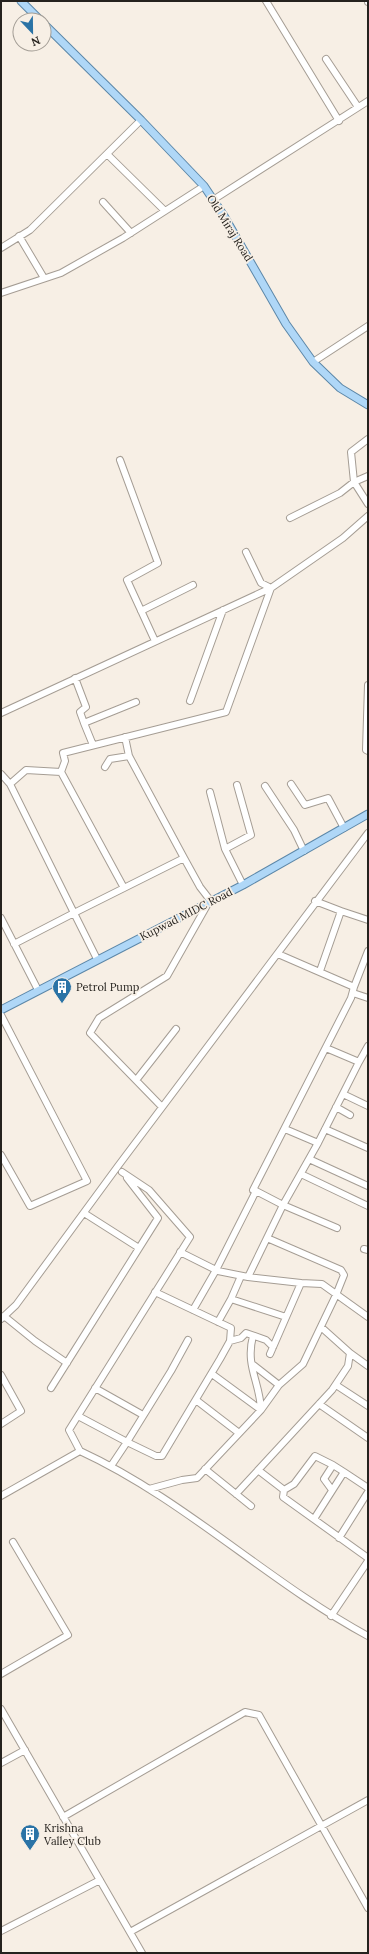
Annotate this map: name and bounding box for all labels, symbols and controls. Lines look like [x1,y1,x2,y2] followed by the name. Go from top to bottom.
[12,12,52,52] north arrow
[29,33,42,50] text: N
[204,192,256,264] street label: Old Miraj Road
[137,884,235,943] street label: Kupwad MIDC Road
[51,976,73,1004] building icon: Petrol Pump
[76,980,140,994] place label: Petrol Pump
[43,1821,101,1848] place label: Krishna Valley Club
[19,1823,41,1851] building icon: Krishna Valley Club

